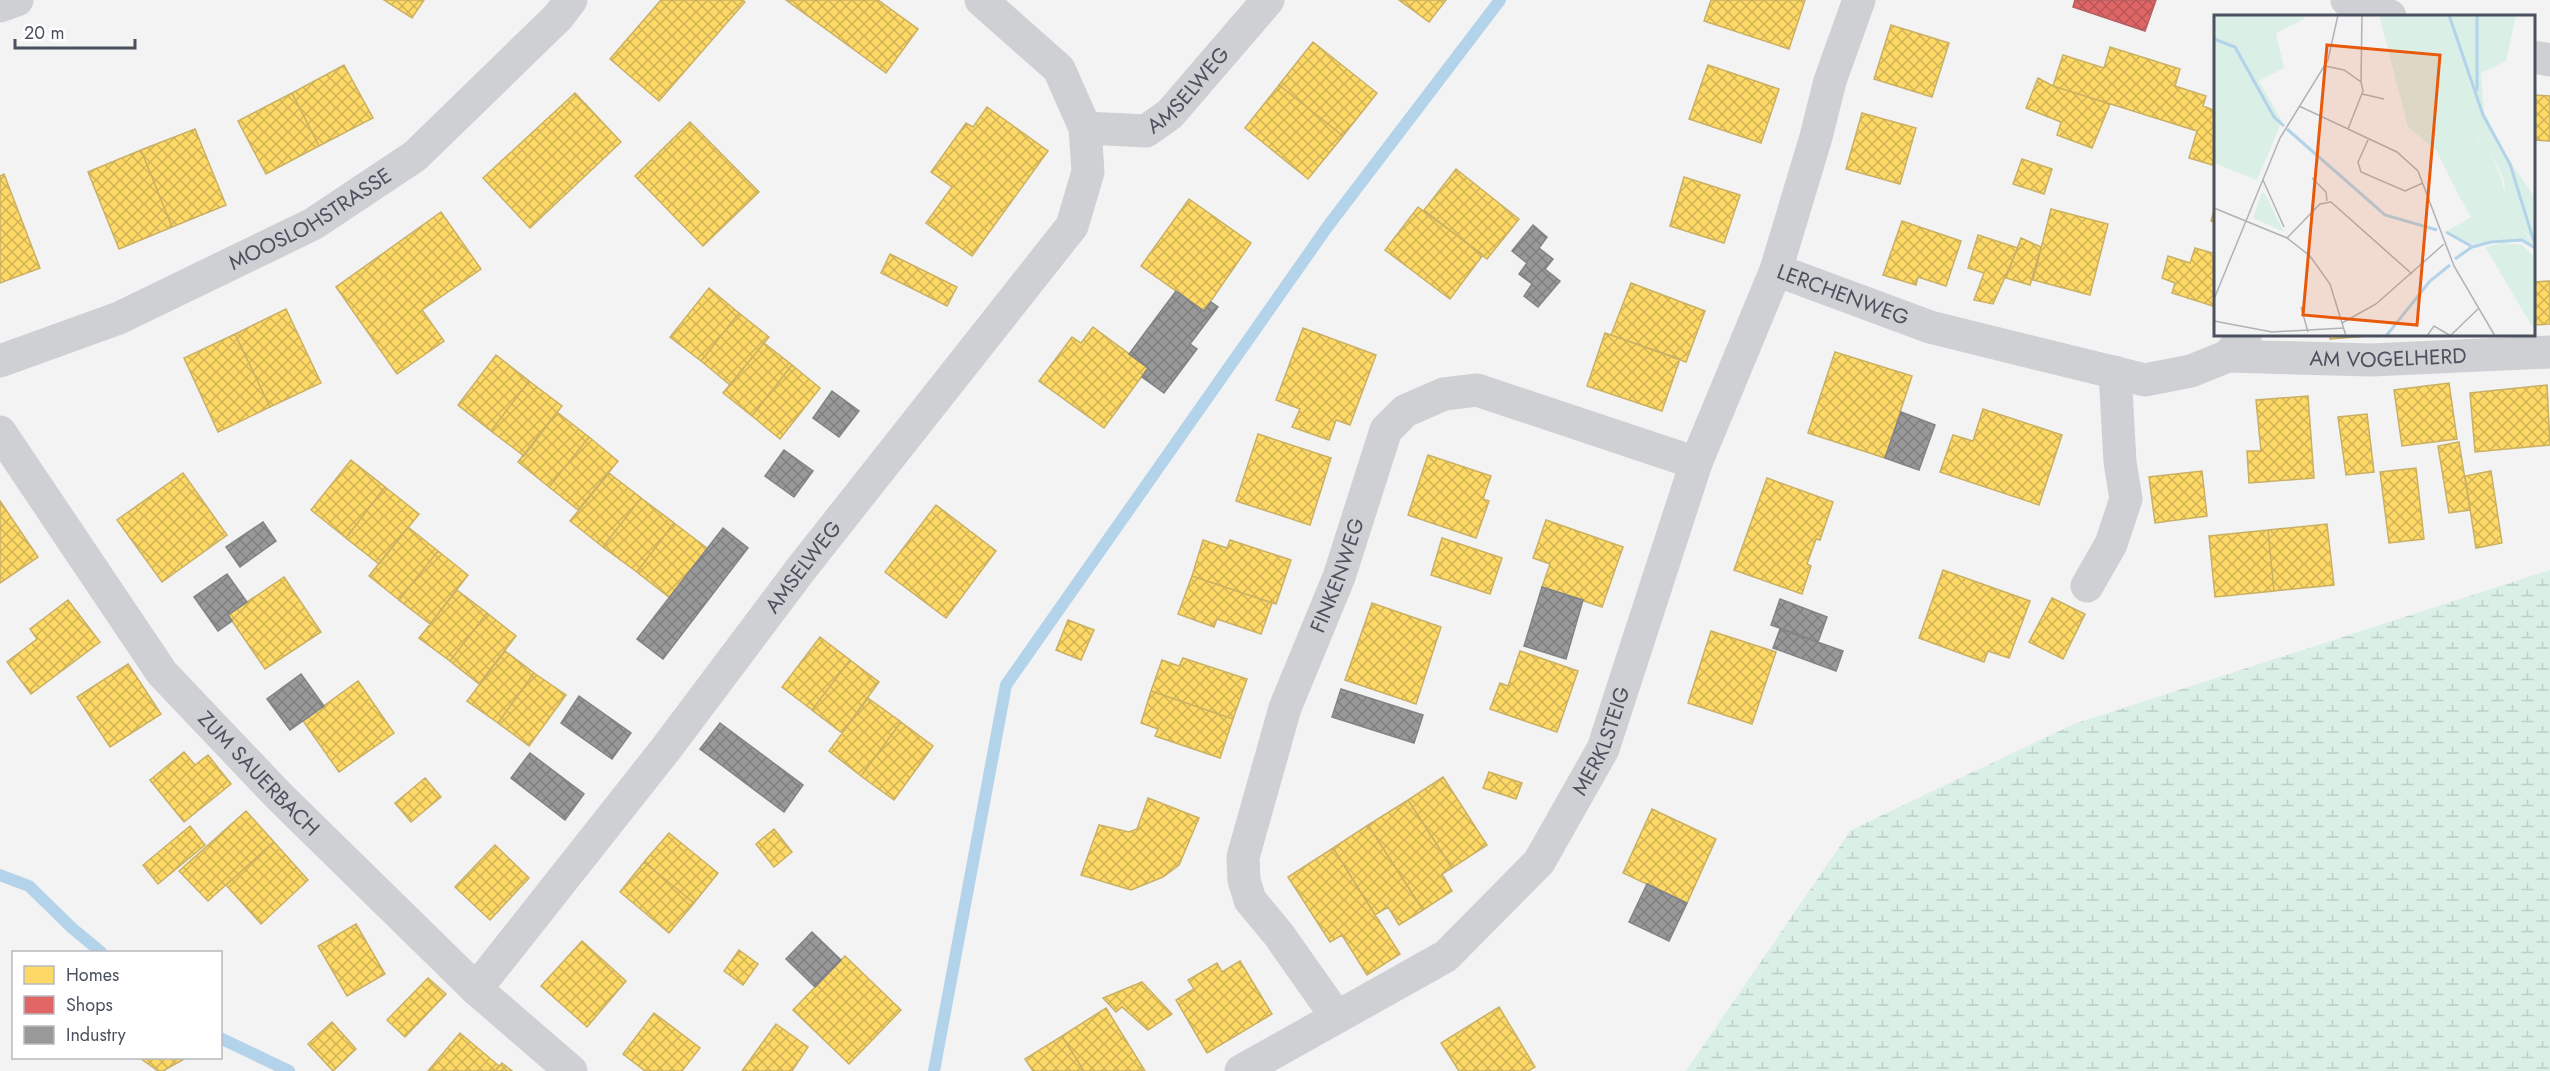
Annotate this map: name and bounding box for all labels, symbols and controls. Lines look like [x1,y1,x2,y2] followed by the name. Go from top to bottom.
[15,12,135,50] scale bar
[2214,15,2535,336] inset map
[24,20,64,46] text: 20 m
[1141,40,1236,141] street label: AMSELWEG
[224,161,398,278] street label: MOOSLOHSTRASSE
[1773,257,1913,333] street label: LERCHENWEG
[2309,341,2467,375] street label: AM VOGELHERD
[758,514,849,620] street label: AMSELWEG
[1303,514,1372,637] street label: FINKENWEG
[1565,683,1637,801] street label: MERKLSTEIG
[191,704,326,843] street label: ZUM SAUERBACH
[12,951,222,1059] legend
[66,962,119,988] text: Homes
[66,992,113,1018] text: Shops
[66,1022,126,1048] text: Industry

